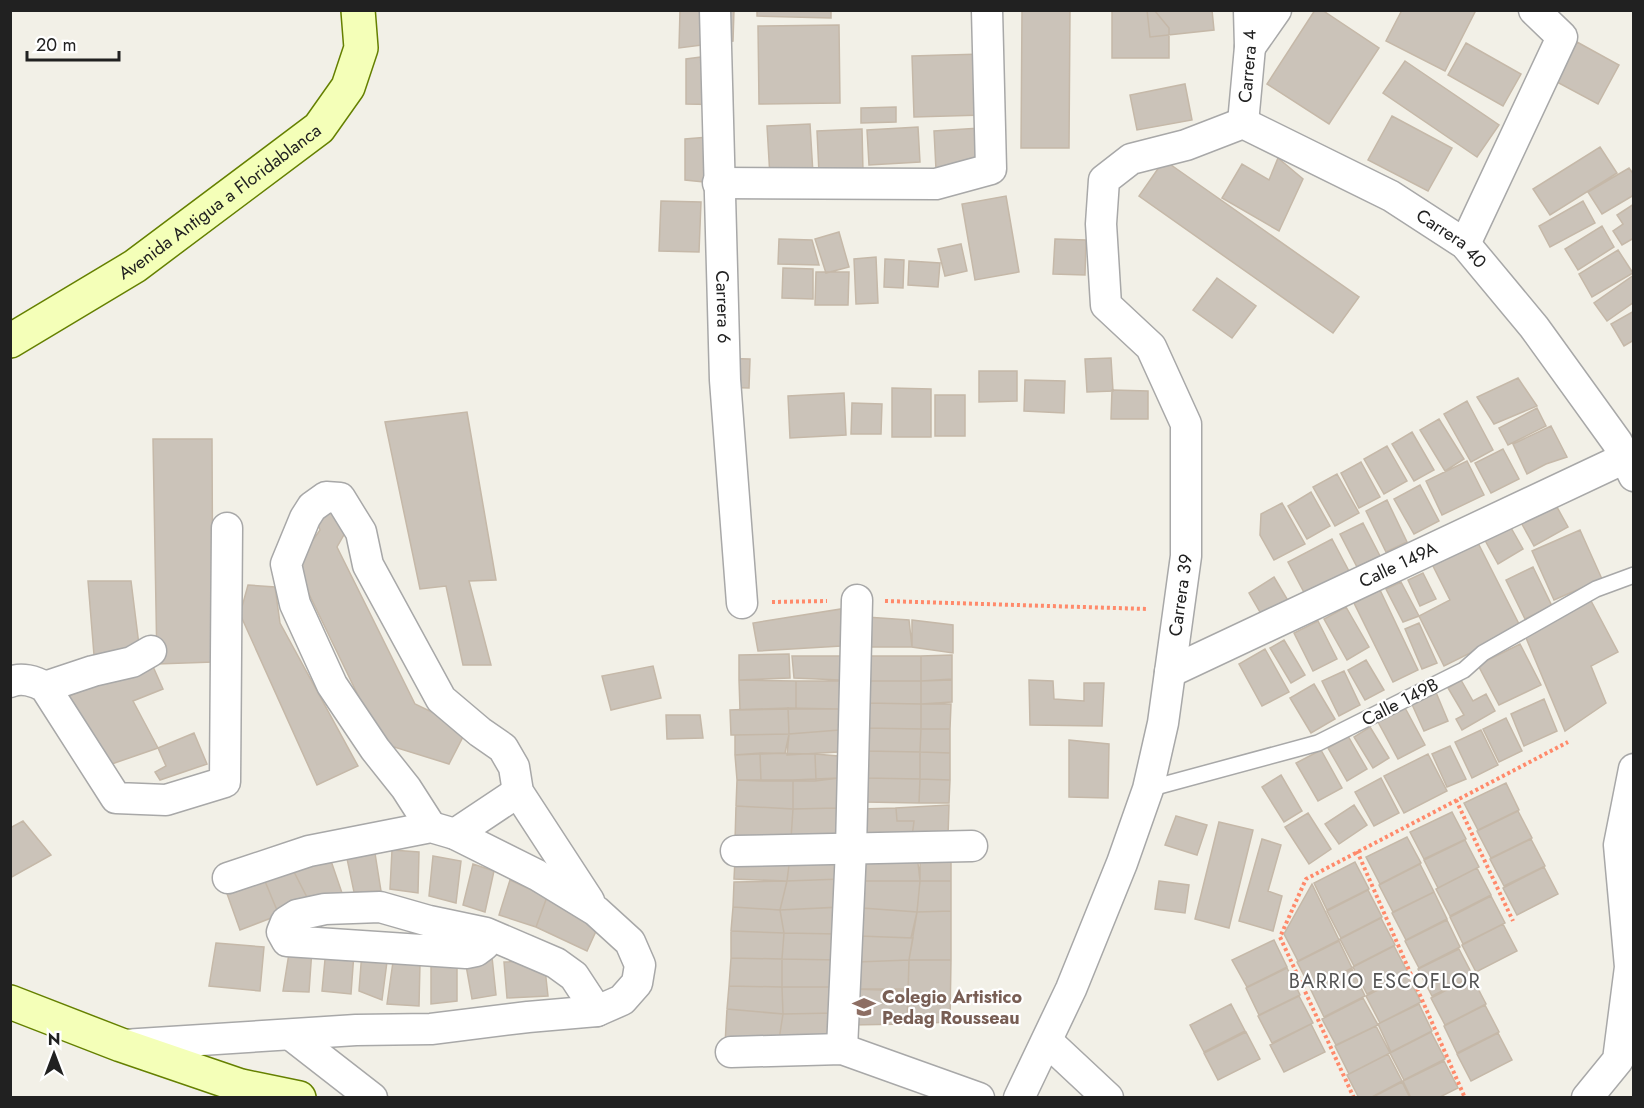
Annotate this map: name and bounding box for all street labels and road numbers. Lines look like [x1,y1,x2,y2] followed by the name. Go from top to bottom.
[1232,29,1263,104] street label: Carrera 4
[113,118,327,286] street label: Avenida Antigua a Floridablanca
[1411,203,1493,274] street label: Carrera 40
[709,270,737,344] street label: Carrera 6
[1355,535,1441,594] street label: Calle 149A
[1162,552,1199,638] street label: Carrera 39
[1357,672,1443,732] street label: Calle 149B

